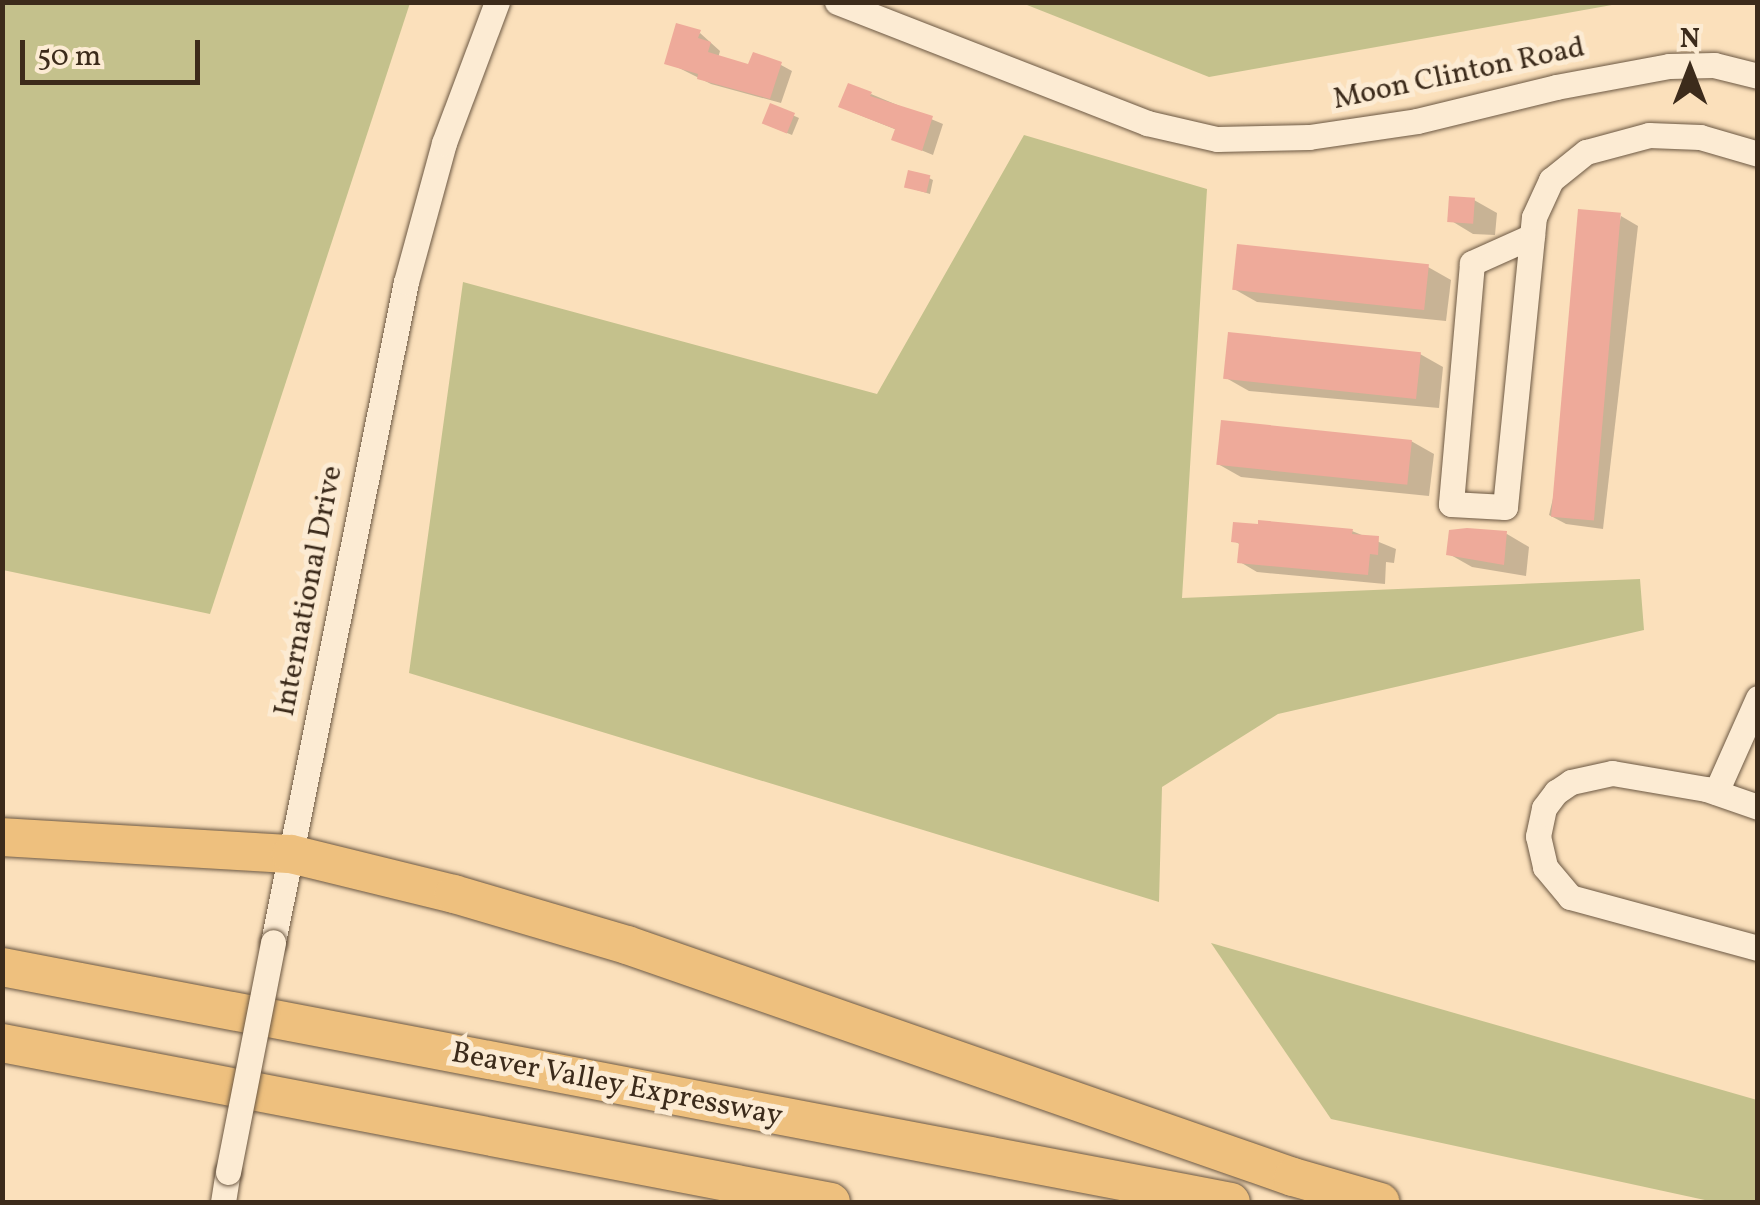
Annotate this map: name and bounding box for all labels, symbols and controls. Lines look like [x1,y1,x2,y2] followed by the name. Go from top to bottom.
[25,20,205,82] scale bar
[1640,20,1740,120] north arrow
[1680,20,1700,59] text: N
[1330,30,1588,118] street label: Moon Clinton Road
[37,36,101,78] text: 50 m
[267,463,351,719] street label: International Drive
[447,1035,787,1135] street label: Beaver Valley Expressway

